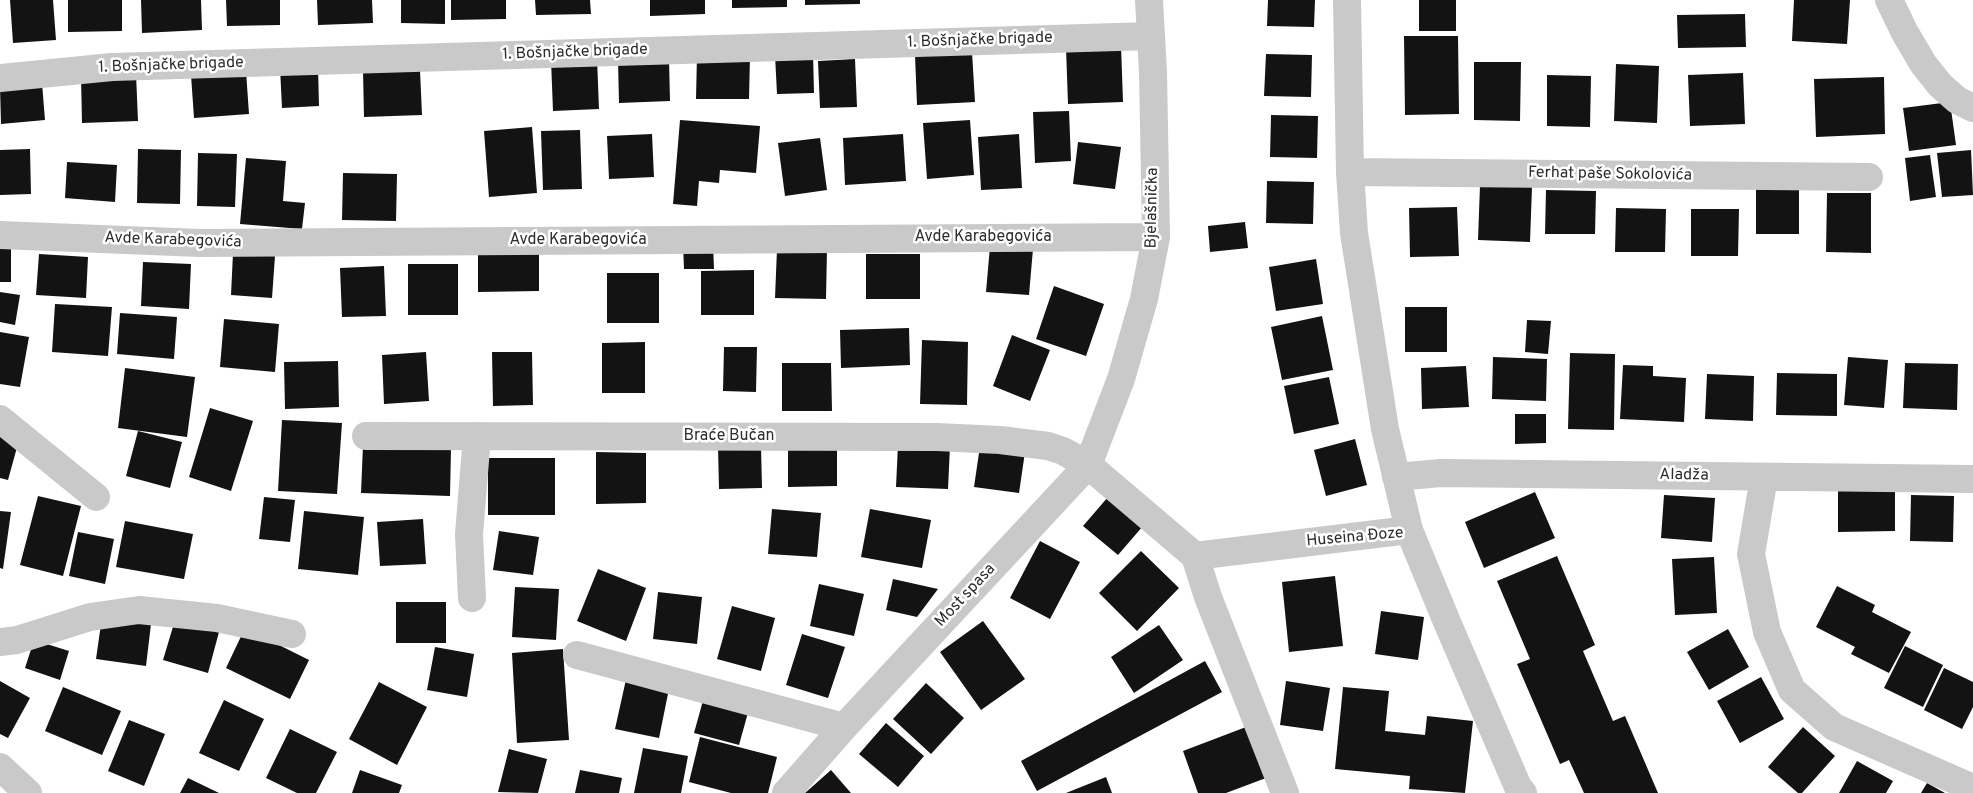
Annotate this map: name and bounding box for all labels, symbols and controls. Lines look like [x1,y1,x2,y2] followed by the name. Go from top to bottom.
[907,29,1053,53] street label: 1. Bošnjačke brigade
[502,41,648,65] street label: 1. Bošnjačke brigade
[98,54,244,78] street label: 1. Bošnjačke brigade
[1528,164,1692,186] street label: Ferhat paše Sokolovića
[1143,167,1163,249] street label: Bjelašnička
[914,228,1052,248] street label: Avde Karabegovića
[104,229,242,253] street label: Avde Karabegovića
[509,231,647,251] street label: Avde Karabegovića
[683,427,775,447] street label: Braće Bučan
[1659,466,1709,486] street label: Aladža
[1306,524,1404,552] street label: Huseina Đoze
[932,560,1000,632] street label: Most spasa

